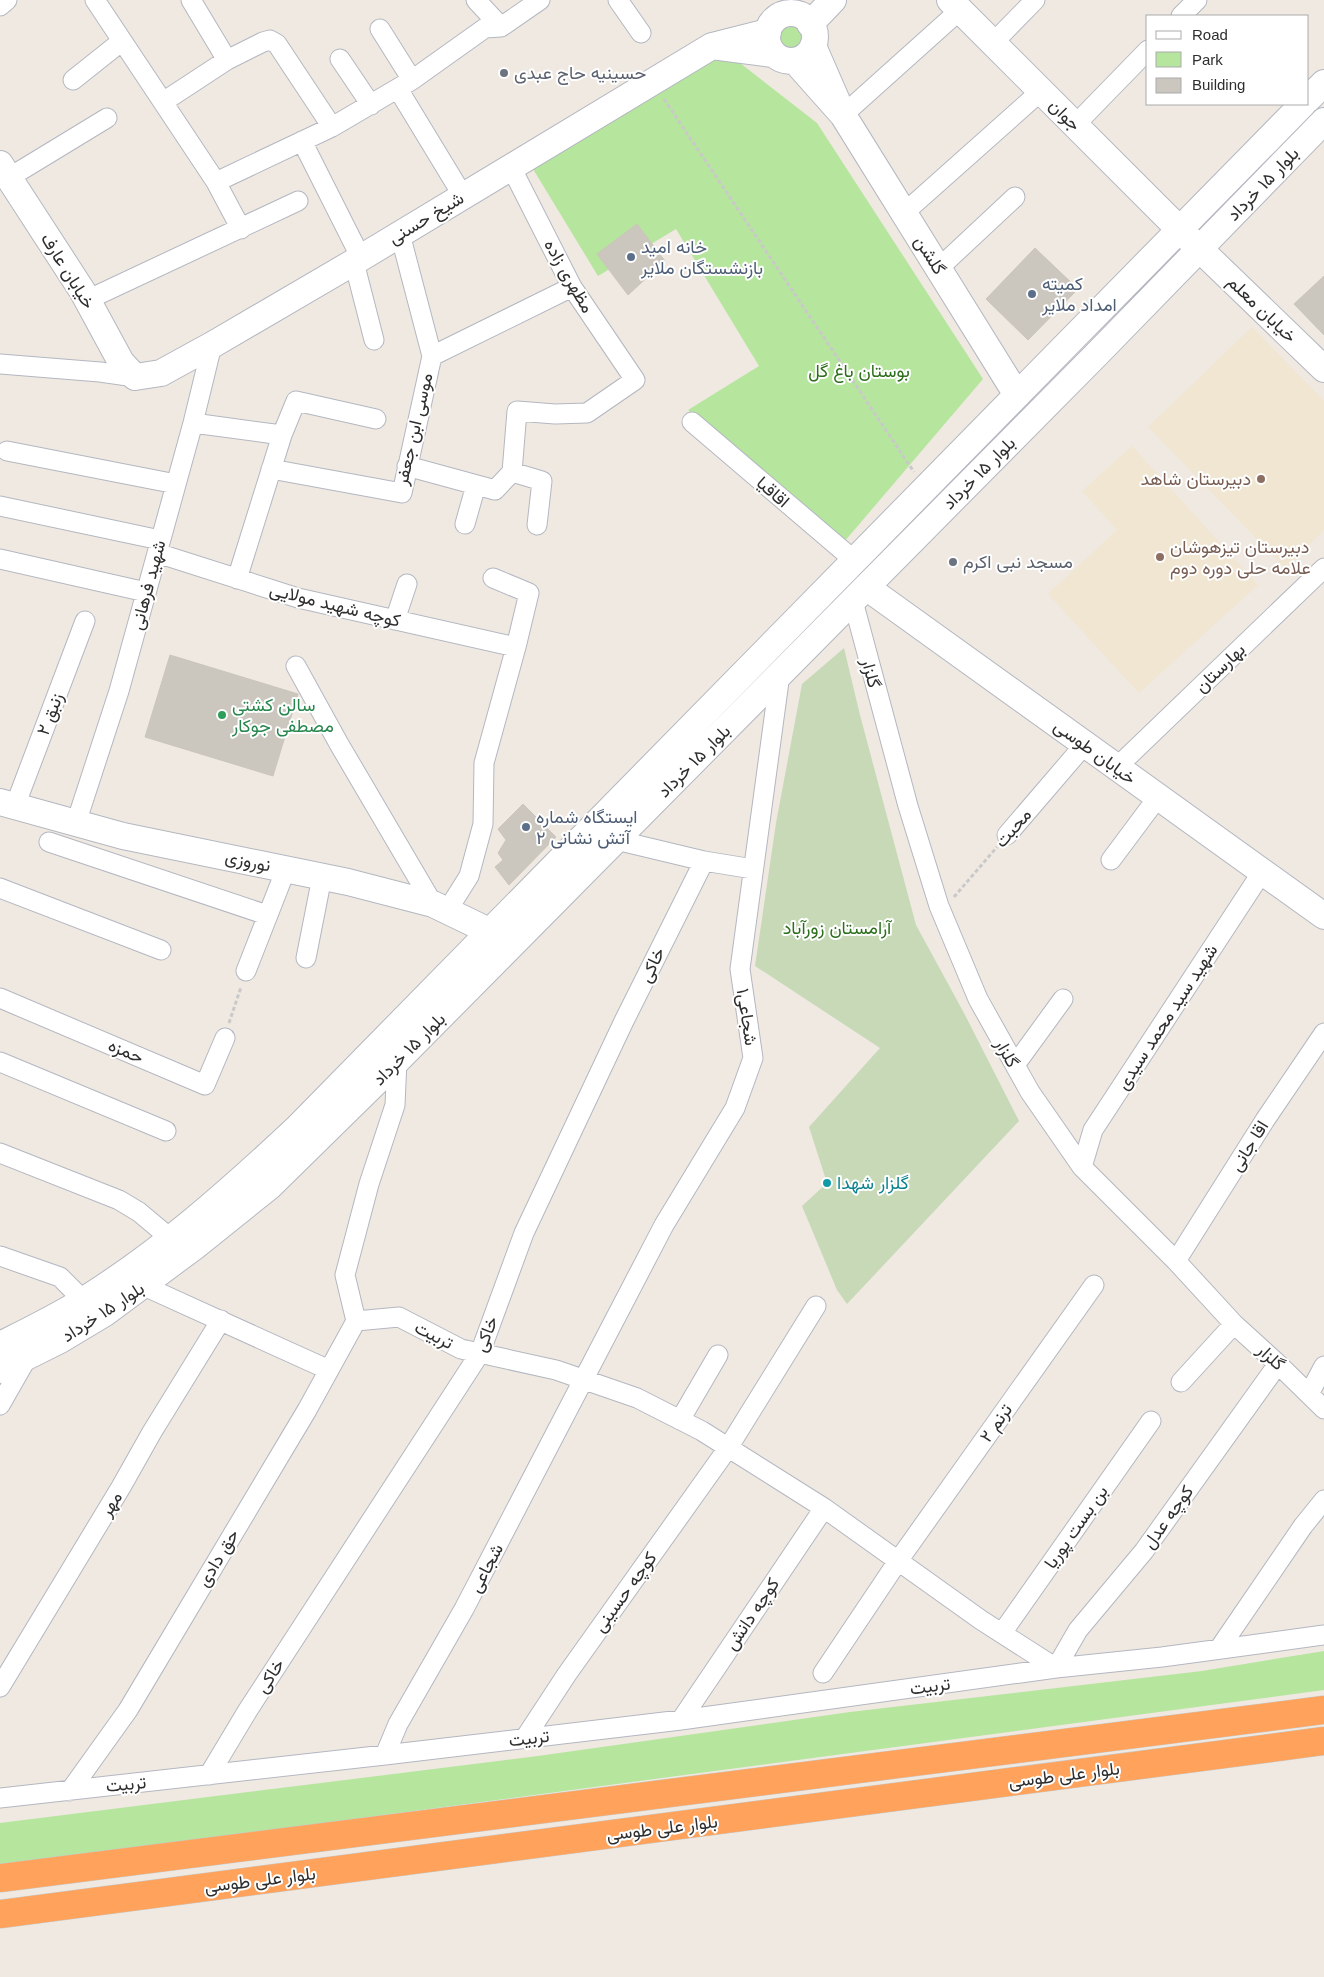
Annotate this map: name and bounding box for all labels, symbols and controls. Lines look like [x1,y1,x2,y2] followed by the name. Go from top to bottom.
[1146,15,1309,105] legend
[1192,26,1228,43] text: Road
[1192,51,1223,68] text: Park
[514,63,646,85] place label: حسینیه حاج عبدی
[498,67,510,79] marker: حسینیه حاج عبدی
[1192,76,1245,93] text: Building
[1044,95,1085,136] street label: جوان
[1223,143,1304,226] street label: بلوار ۱۵ خرداد
[385,188,468,250] street label: شیخ حسنی
[36,230,99,313] street label: خیابان عارف
[910,232,950,279] street label: گلشن
[539,236,598,317] street label: مظهری زاده
[640,237,763,279] place label: خانه امید بازنشستگان ملایر
[625,251,637,263] marker: خانه امید بازنشستگان ملایر
[1222,271,1300,348] street label: خیابان معلم
[1041,274,1117,316] place label: کمیته امداد ملایر
[1026,288,1038,300] marker: کمیته امداد ملایر
[808,361,910,383] park label: بوستان باغ گل
[391,371,438,488] street label: موسی ابن جعفر
[939,433,1020,514] street label: بلوار ۱۵ خرداد
[1140,469,1251,490] place label: دبیرستان شاهد
[753,472,793,512] street label: اقاقیا
[1255,473,1267,485] marker: دبیرستان شاهد
[1170,537,1311,580] place label: دبیرستان تیزهوشان علامه حلی دوره دوم
[126,538,171,632] street label: شهید فرهانی
[1154,551,1166,563] marker: دبیرستان تیزهوشان علامه حلی دوره دوم
[963,552,1073,574] place label: مسجد نبی اکرم
[947,556,959,568] marker: مسجد نبی اکرم
[267,579,403,633] street label: کوچه شهید مولایی
[1191,639,1250,697] street label: بهارستان
[856,655,885,690] street label: گلزار
[33,690,68,738] street label: زنبق ۲
[231,695,334,737] place label: سالن کشتی مصطفی جوکار
[216,709,228,721] marker: سالن کشتی مصطفی جوکار
[1050,716,1140,789] street label: خیابان طوسی
[654,721,735,802] street label: بلوار ۱۵ خرداد
[991,805,1035,851] street label: محبت
[536,807,638,849] place label: ایستگاه شماره ۲ آتش نشانی
[520,821,532,833] marker: ایستگاه شماره ۲ آتش نشانی
[223,846,273,877] street label: نوروزی
[783,918,893,939] park label: آرامستان زورآباد
[1113,941,1222,1094] street label: شهید سید محمد سیدی
[635,944,670,986] street label: خاکی
[732,987,761,1047] street label: شجاعی۱
[369,1009,450,1090] street label: بلوار ۱۵ خرداد
[990,1034,1023,1071] street label: گلزار
[105,1035,147,1068] street label: حمزه
[1226,1117,1273,1175] street label: اقا جانی
[837,1173,909,1194] place label: گلزار شهدا
[821,1177,833,1189] marker: گلزار شهدا
[58,1278,148,1347] street label: بلوار ۱۵ خرداد
[470,1313,503,1355] street label: خاکی
[411,1317,457,1354] street label: تربیت
[1252,1339,1289,1375] street label: گلزار
[976,1400,1018,1447] street label: ترنم ۲
[1040,1482,1114,1573] street label: بن بست پوریا
[1138,1482,1199,1554] street label: کوچه عدل
[95,1488,127,1521] street label: مهر
[193,1526,244,1591] street label: حق دادی
[465,1540,508,1596] street label: شجاعی
[589,1548,662,1637] street label: کوچه حسینی
[721,1574,785,1655] street label: کوچه دانش
[252,1655,289,1697] street label: خاکی
[909,1673,952,1700] street label: تربیت
[508,1726,550,1751] street label: تربیت
[1007,1758,1121,1793] street label: بلوار علی طوسی
[105,1772,147,1797] street label: تربیت
[605,1811,719,1846] street label: بلوار علی طوسی
[203,1863,317,1898] street label: بلوار علی طوسی

